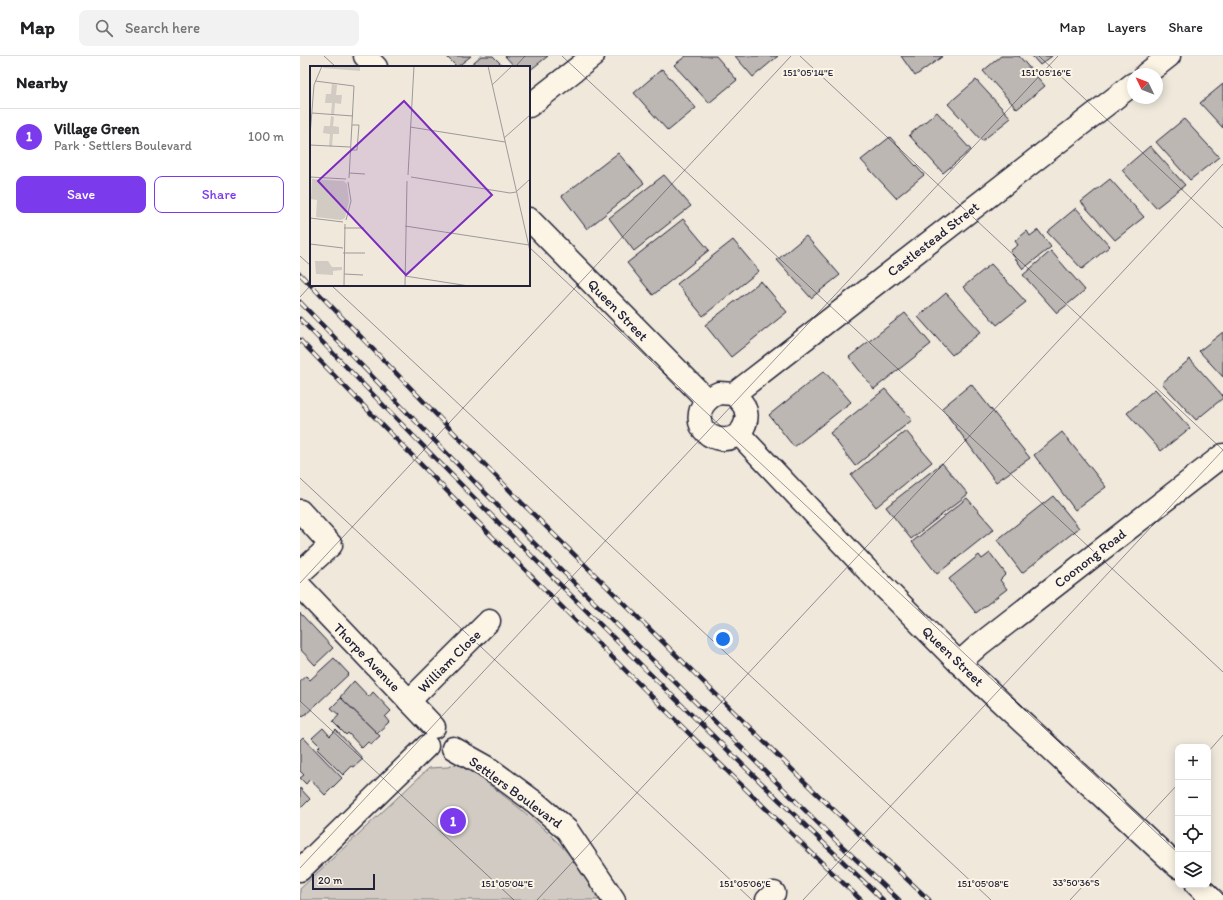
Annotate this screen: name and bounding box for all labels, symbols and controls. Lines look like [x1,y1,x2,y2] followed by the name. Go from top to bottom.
[79,10,359,46] search box
[20,16,55,39] text: Map
[93,17,115,39] icon: search
[125,19,200,37] text: Search here
[1060,19,1085,36] text: Map
[1107,19,1146,36] text: Layers
[1168,19,1203,36] text: Share
[310,66,530,286] inset map
[783,66,834,79] text: 151°05'14"E
[1021,66,1071,79] text: 151°05'16"E
[1127,68,1163,104] north arrow
[16,72,68,92] text: Nearby
[54,120,139,138] text: Village Green
[26,129,32,144] text: 1
[248,129,284,144] text: 100 m
[54,138,192,153] text: Park · Settlers Boulevard
[16,176,146,213] button: Save
[154,176,284,213] button: Share
[884,198,983,280] street label: Castlestead Street
[584,276,651,345] street label: Queen Street
[1051,525,1130,592] street label: Coonong Road
[330,619,404,695] street label: Thorpe Avenue
[918,623,987,690] street label: Queen Street
[414,626,485,696] street label: William Close
[713,629,733,649] your location
[1175,744,1211,888] map controls
[1175,744,1211,780] button: +
[466,753,566,832] street label: Settlers Boulevard
[1175,780,1211,816] button: −
[440,806,466,836] pin: 1
[1175,816,1211,852] button: locate
[1175,852,1211,888] button: layers
[312,872,375,891] scale bar
[318,874,342,887] text: 20 m
[1052,876,1100,889] text: 33°50'36"S
[481,877,534,890] text: 151°05'04"E
[719,877,771,890] text: 151°05'06"E
[957,877,1009,890] text: 151°05'08"E

